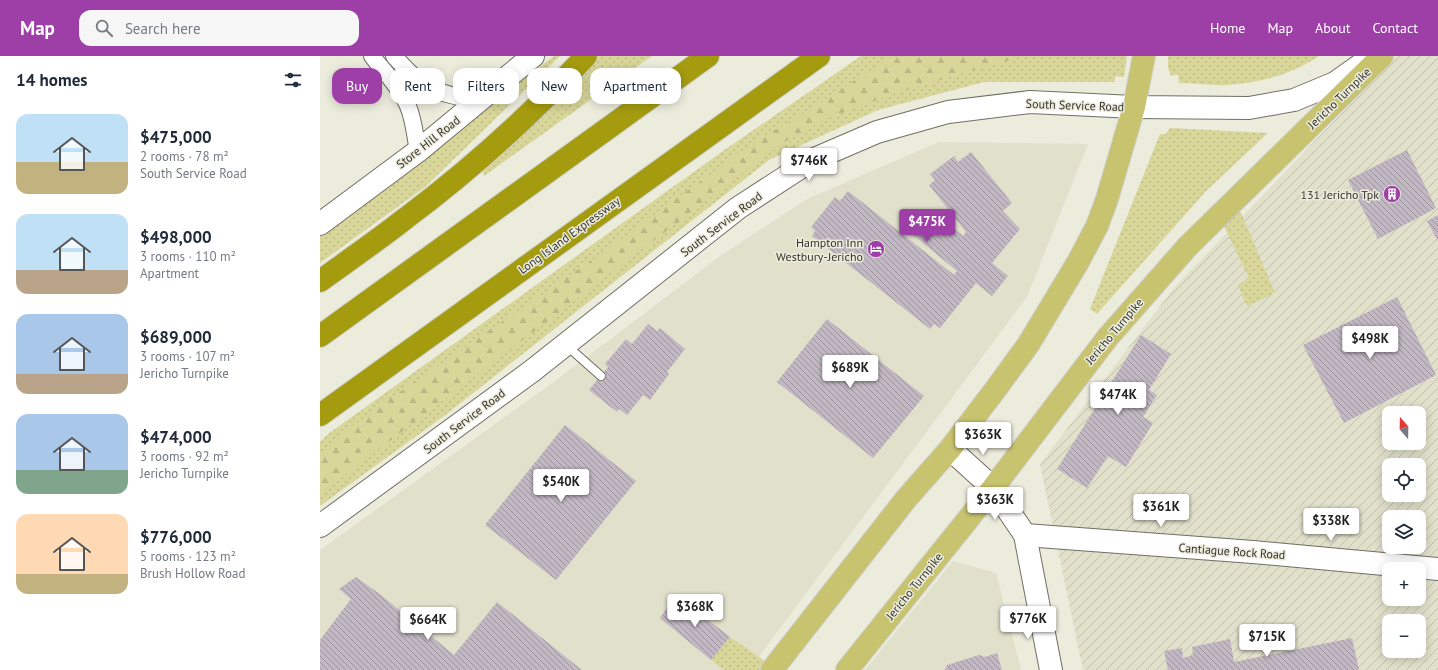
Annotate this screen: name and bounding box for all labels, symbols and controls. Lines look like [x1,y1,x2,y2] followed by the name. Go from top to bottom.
[79,10,359,46] search box
[20,16,55,40] text: Map
[93,17,115,39] icon: search
[125,19,201,38] text: Search here
[1210,19,1245,37] text: Home
[1267,19,1293,37] text: Map
[1315,19,1351,37] text: About
[1373,19,1418,37] text: Contact
[1304,64,1374,133] street label: Jericho Turnpike
[332,68,382,104] chip: Buy
[390,68,445,104] chip: Rent
[453,68,519,104] chip: Filters
[527,68,582,104] chip: New
[590,68,681,104] chip: Apartment
[16,69,87,91] text: 14 homes
[282,69,304,91] icon: filters
[1026,96,1124,114] street label: South Service Road
[393,112,463,172] street label: Store Hill Road
[140,126,212,148] text: $475,000
[48,130,96,178] icon: home
[140,148,229,165] text: 2 rooms · 78 m²
[781,148,837,182] pin: $746K
[790,152,828,169] text: $746K
[140,165,247,182] text: South Service Road
[1382,184,1402,204] building icon: 131 Jericho Tpk
[1300,187,1379,202] place label: 131 Jericho Tpk
[677,188,765,260] street label: South Service Road
[515,193,623,277] street label: Long Island Expressway
[899,209,955,243] pin: $475K
[908,213,946,230] text: $475K
[140,226,212,248] text: $498,000
[48,230,96,278] icon: home
[776,235,863,264] place label: Hampton Inn Westbury-Jericho
[866,239,886,259] hotel icon: Hampton Inn Westbury-Jericho
[140,248,236,265] text: 3 rooms · 110 m²
[140,265,199,282] text: Apartment
[1081,295,1146,368] street label: Jericho Turnpike
[140,326,212,348] text: $689,000
[1342,326,1398,360] pin: $498K
[48,330,96,378] icon: home
[1351,330,1389,347] text: $498K
[140,348,235,365] text: 3 rooms · 107 m²
[822,355,878,389] pin: $689K
[831,359,869,376] text: $689K
[140,365,229,382] text: Jericho Turnpike
[1090,382,1146,416] pin: $474K
[420,385,508,457] street label: South Service Road
[1099,386,1137,403] text: $474K
[1382,406,1426,450] north arrow
[1382,406,1426,658] map controls
[955,422,1011,456] pin: $363K
[140,426,212,448] text: $474,000
[964,426,1002,443] text: $363K
[48,430,96,478] icon: home
[140,448,229,465] text: 3 rooms · 92 m²
[1382,458,1426,502] button: locate
[140,465,229,482] text: Jericho Turnpike
[533,469,589,503] pin: $540K
[542,473,580,490] text: $540K
[967,487,1023,521] pin: $363K
[976,491,1014,508] text: $363K
[1133,494,1189,528] pin: $361K
[1142,498,1180,515] text: $361K
[1303,508,1359,542] pin: $338K
[1382,510,1426,554] button: layers
[1312,512,1350,529] text: $338K
[140,526,212,548] text: $776,000
[48,530,96,578] icon: home
[1178,540,1286,562] street label: Cantiague Rock Road
[140,548,236,565] text: 5 rooms · 123 m²
[882,549,946,623] street label: Jericho Turnpike
[1382,562,1426,606] button: +
[140,565,245,582] text: Brush Hollow Road
[667,594,723,628] pin: $368K
[676,598,714,615] text: $368K
[1000,606,1056,640] pin: $776K
[400,607,456,641] pin: $664K
[1009,610,1047,627] text: $776K
[409,611,447,628] text: $664K
[1382,614,1426,658] button: −
[1239,624,1295,658] pin: $715K
[1248,628,1286,645] text: $715K

